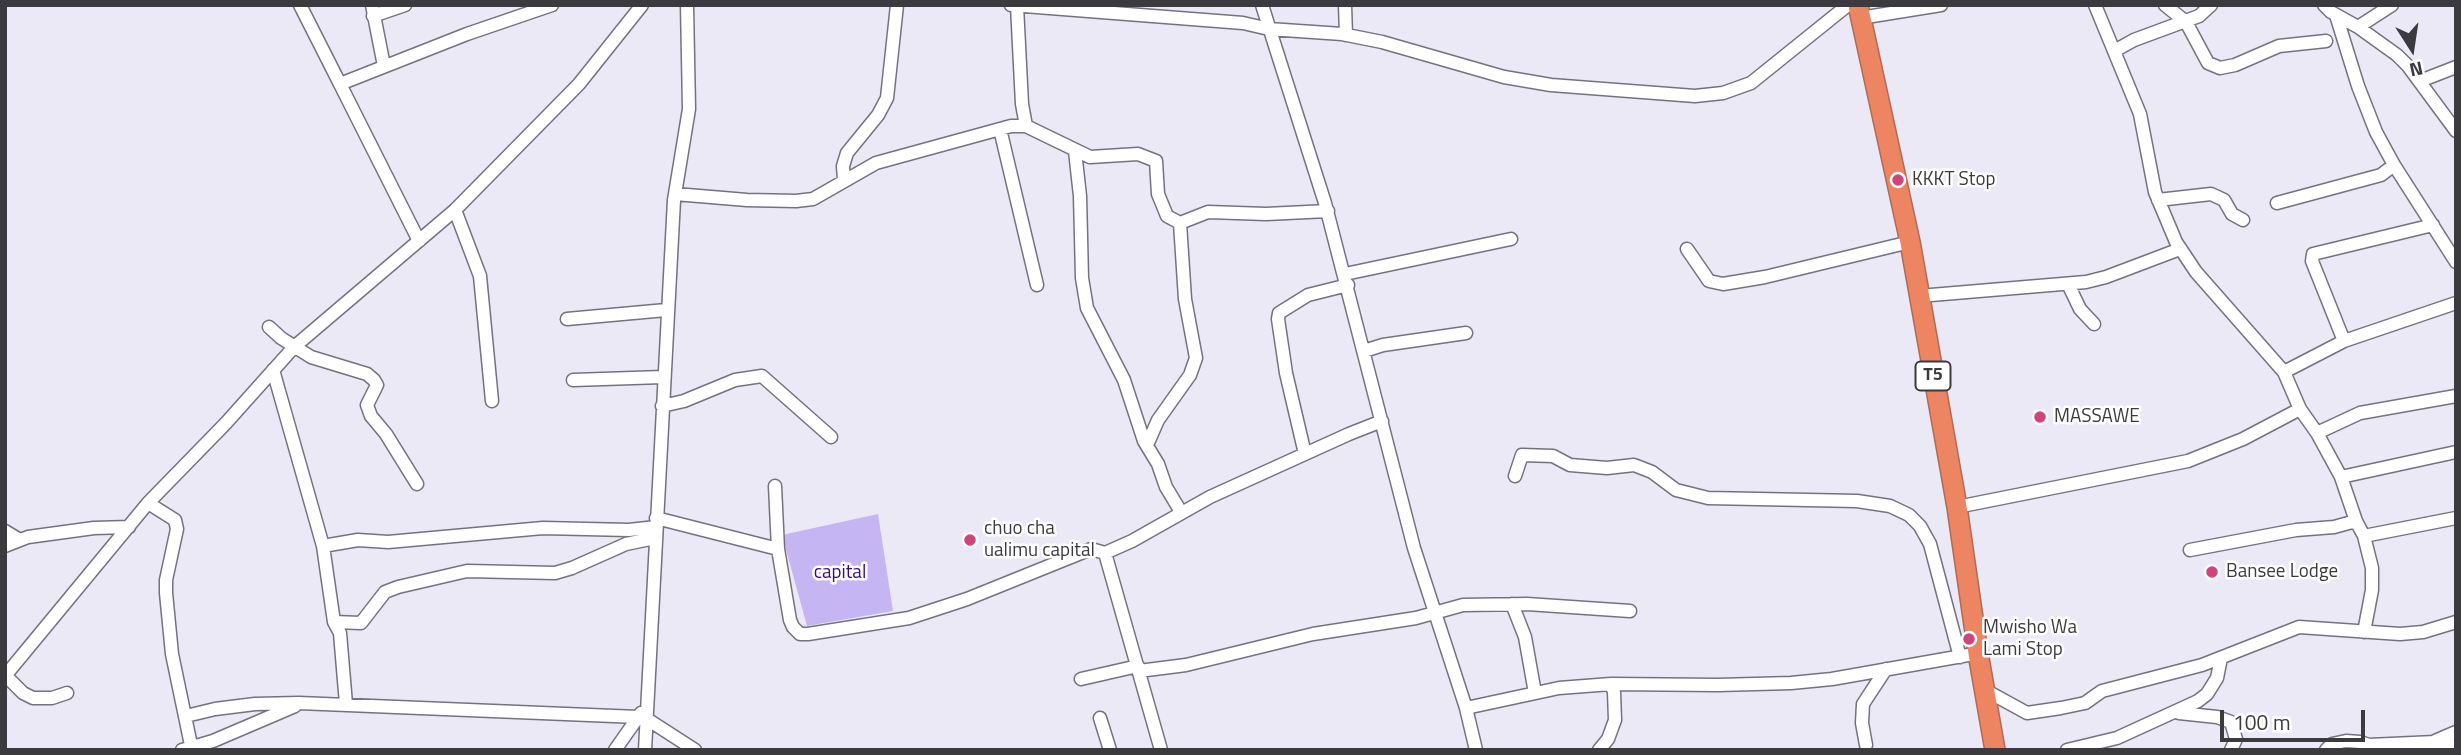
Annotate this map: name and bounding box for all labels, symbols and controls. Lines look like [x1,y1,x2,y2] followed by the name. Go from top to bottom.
[2377,14,2447,84] north arrow
[2407,54,2426,86] text: N
[1912,169,1995,191] place label: KKKT Stop
[1890,172,1906,188] marker: KKKT Stop
[1916,362,1951,390] road number: T5
[2054,406,2140,428] place label: MASSAWE
[2032,409,2048,425] marker: MASSAWE
[984,518,1095,562] place label: chuo cha ualimu capital
[962,532,978,548] marker: chuo cha ualimu capital
[2226,561,2338,583] place label: Bansee Lodge
[814,562,866,584] park label: capital
[2204,564,2220,580] marker: Bansee Lodge
[1983,617,2077,661] place label: Mwisho Wa Lami Stop
[1961,631,1977,647] marker: Mwisho Wa Lami Stop
[2223,696,2368,740] scale bar
[2233,706,2290,738] text: 100 m

